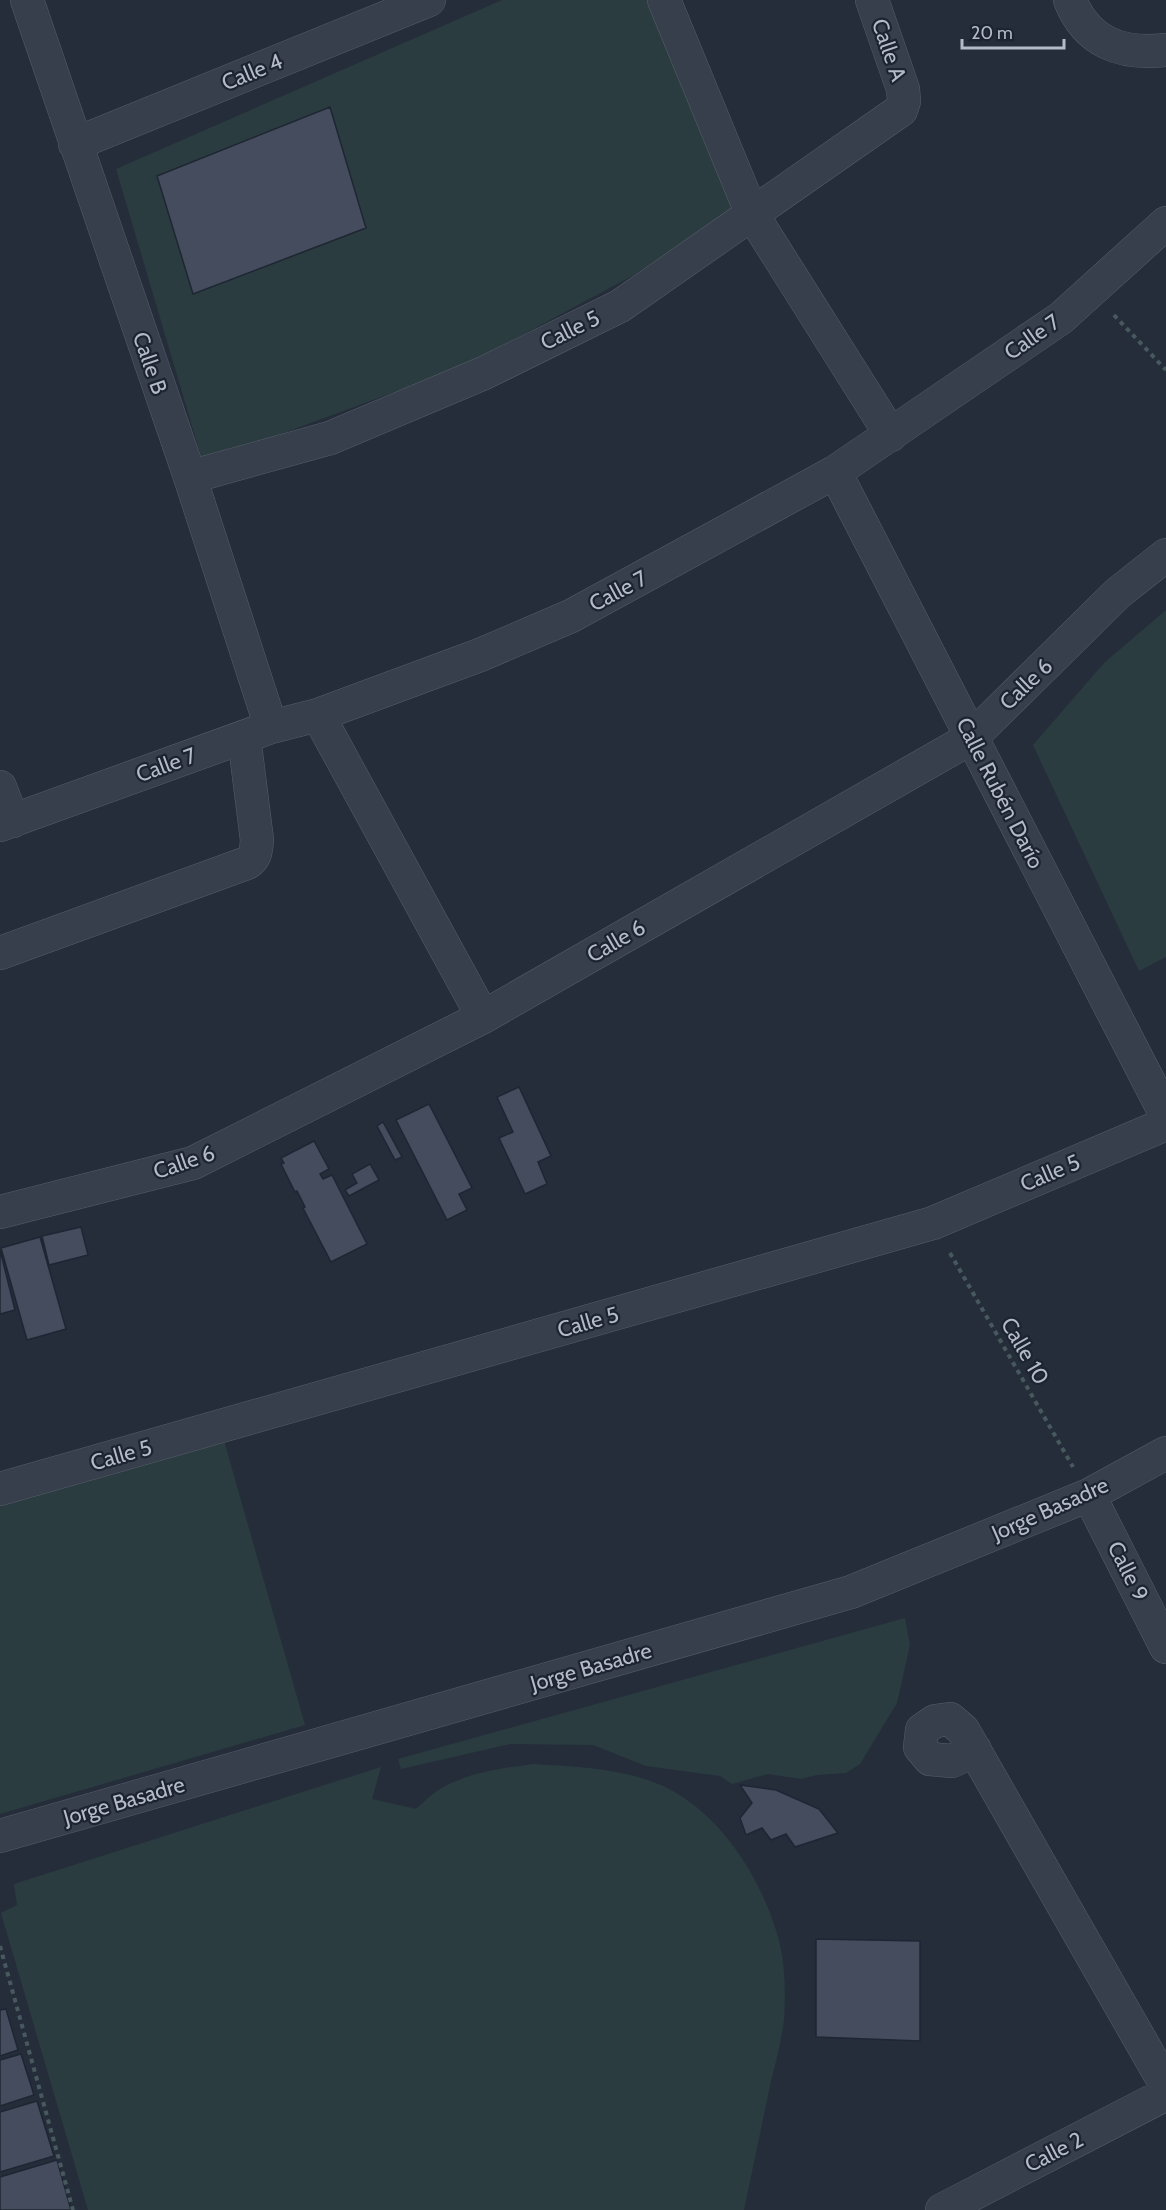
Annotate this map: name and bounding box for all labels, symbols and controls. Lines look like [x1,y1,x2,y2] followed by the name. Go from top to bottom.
[962,12,1064,50] scale bar
[866,15,912,85] street label: Calle A
[971,22,1013,44] text: 20 m
[218,48,287,96] street label: Calle 4
[536,304,604,356] street label: Calle 5
[999,308,1065,366] street label: Calle 7
[127,328,173,398] street label: Calle B
[584,565,652,617] street label: Calle 7
[994,652,1058,716] street label: Calle 6
[950,713,1050,873] street label: Calle Rubén Darío
[132,742,200,788] street label: Calle 7
[582,914,650,968] street label: Calle 6
[150,1139,218,1185] street label: Calle 6
[1016,1148,1084,1198] street label: Calle 5
[554,1300,622,1344] street label: Calle 5
[995,1313,1055,1389] street label: Calle 10
[87,1433,155,1477] street label: Calle 5
[987,1471,1113,1547] street label: Jorge Basadre
[1102,1537,1154,1605] street label: Calle 9
[526,1637,655,1697] street label: Jorge Basadre
[59,1771,188,1831] street label: Jorge Basadre
[1020,2126,1088,2178] street label: Calle 2

